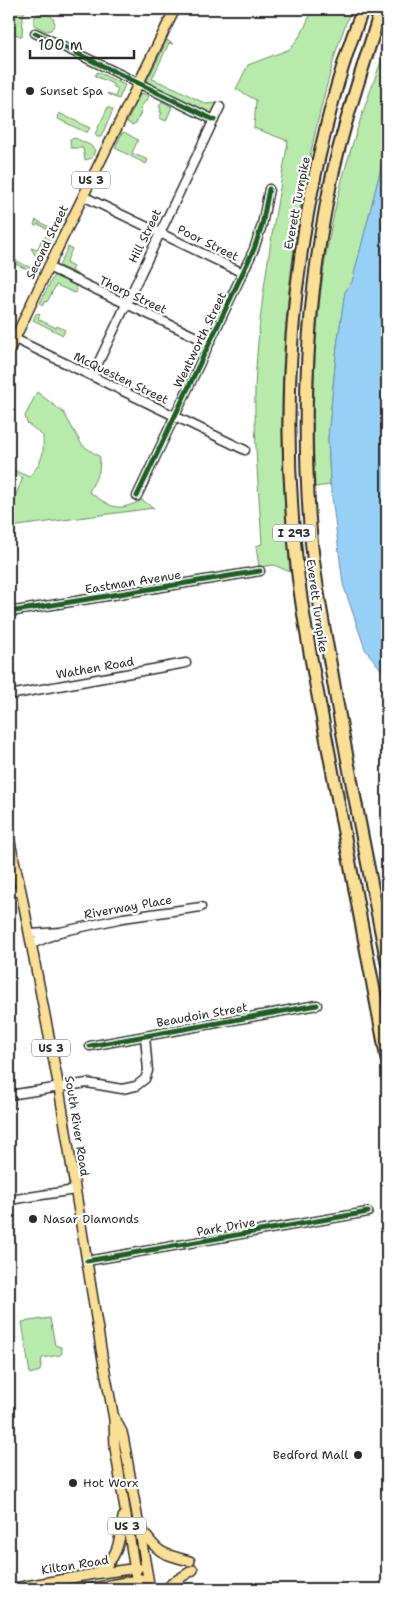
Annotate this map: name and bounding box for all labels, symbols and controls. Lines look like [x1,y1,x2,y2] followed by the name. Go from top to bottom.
[30,28,134,60] scale bar
[38,35,83,55] text: 100 m
[40,83,103,99] place label: Sunset Spa
[24,85,36,97] marker: Sunset Spa
[280,155,314,251] street label: Everett Turnpike
[72,172,110,188] road number: US 3
[22,202,72,282] street label: Second Street
[125,206,165,266] street label: Hill Street
[175,221,241,265] street label: Poor Street
[97,272,169,318] street label: Thorp Street
[170,289,230,391] street label: Wentworth Street
[71,348,171,408] street label: McQuesten Street
[273,524,315,542] road number: I 293
[303,558,332,654] street label: Everett Turnpike
[84,566,182,597] street label: Eastman Avenue
[55,653,136,683] street label: Wathen Road
[83,891,173,923] street label: Riverway Place
[155,999,249,1031] street label: Beaudoin Street
[32,1040,70,1056] road number: US 3
[61,1075,93,1178] street label: South River Road
[43,1211,139,1227] place label: Nasar Diamonds
[27,1213,39,1225] marker: Nasar Diamonds
[195,1214,257,1240] street label: Park Drive
[273,1447,348,1463] place label: Bedford Mall
[352,1449,364,1461] marker: Bedford Mall
[83,1475,138,1491] place label: Hot Worx
[67,1477,79,1489] marker: Hot Worx
[108,1518,146,1534] road number: US 3
[40,1552,110,1578] street label: Kilton Road

